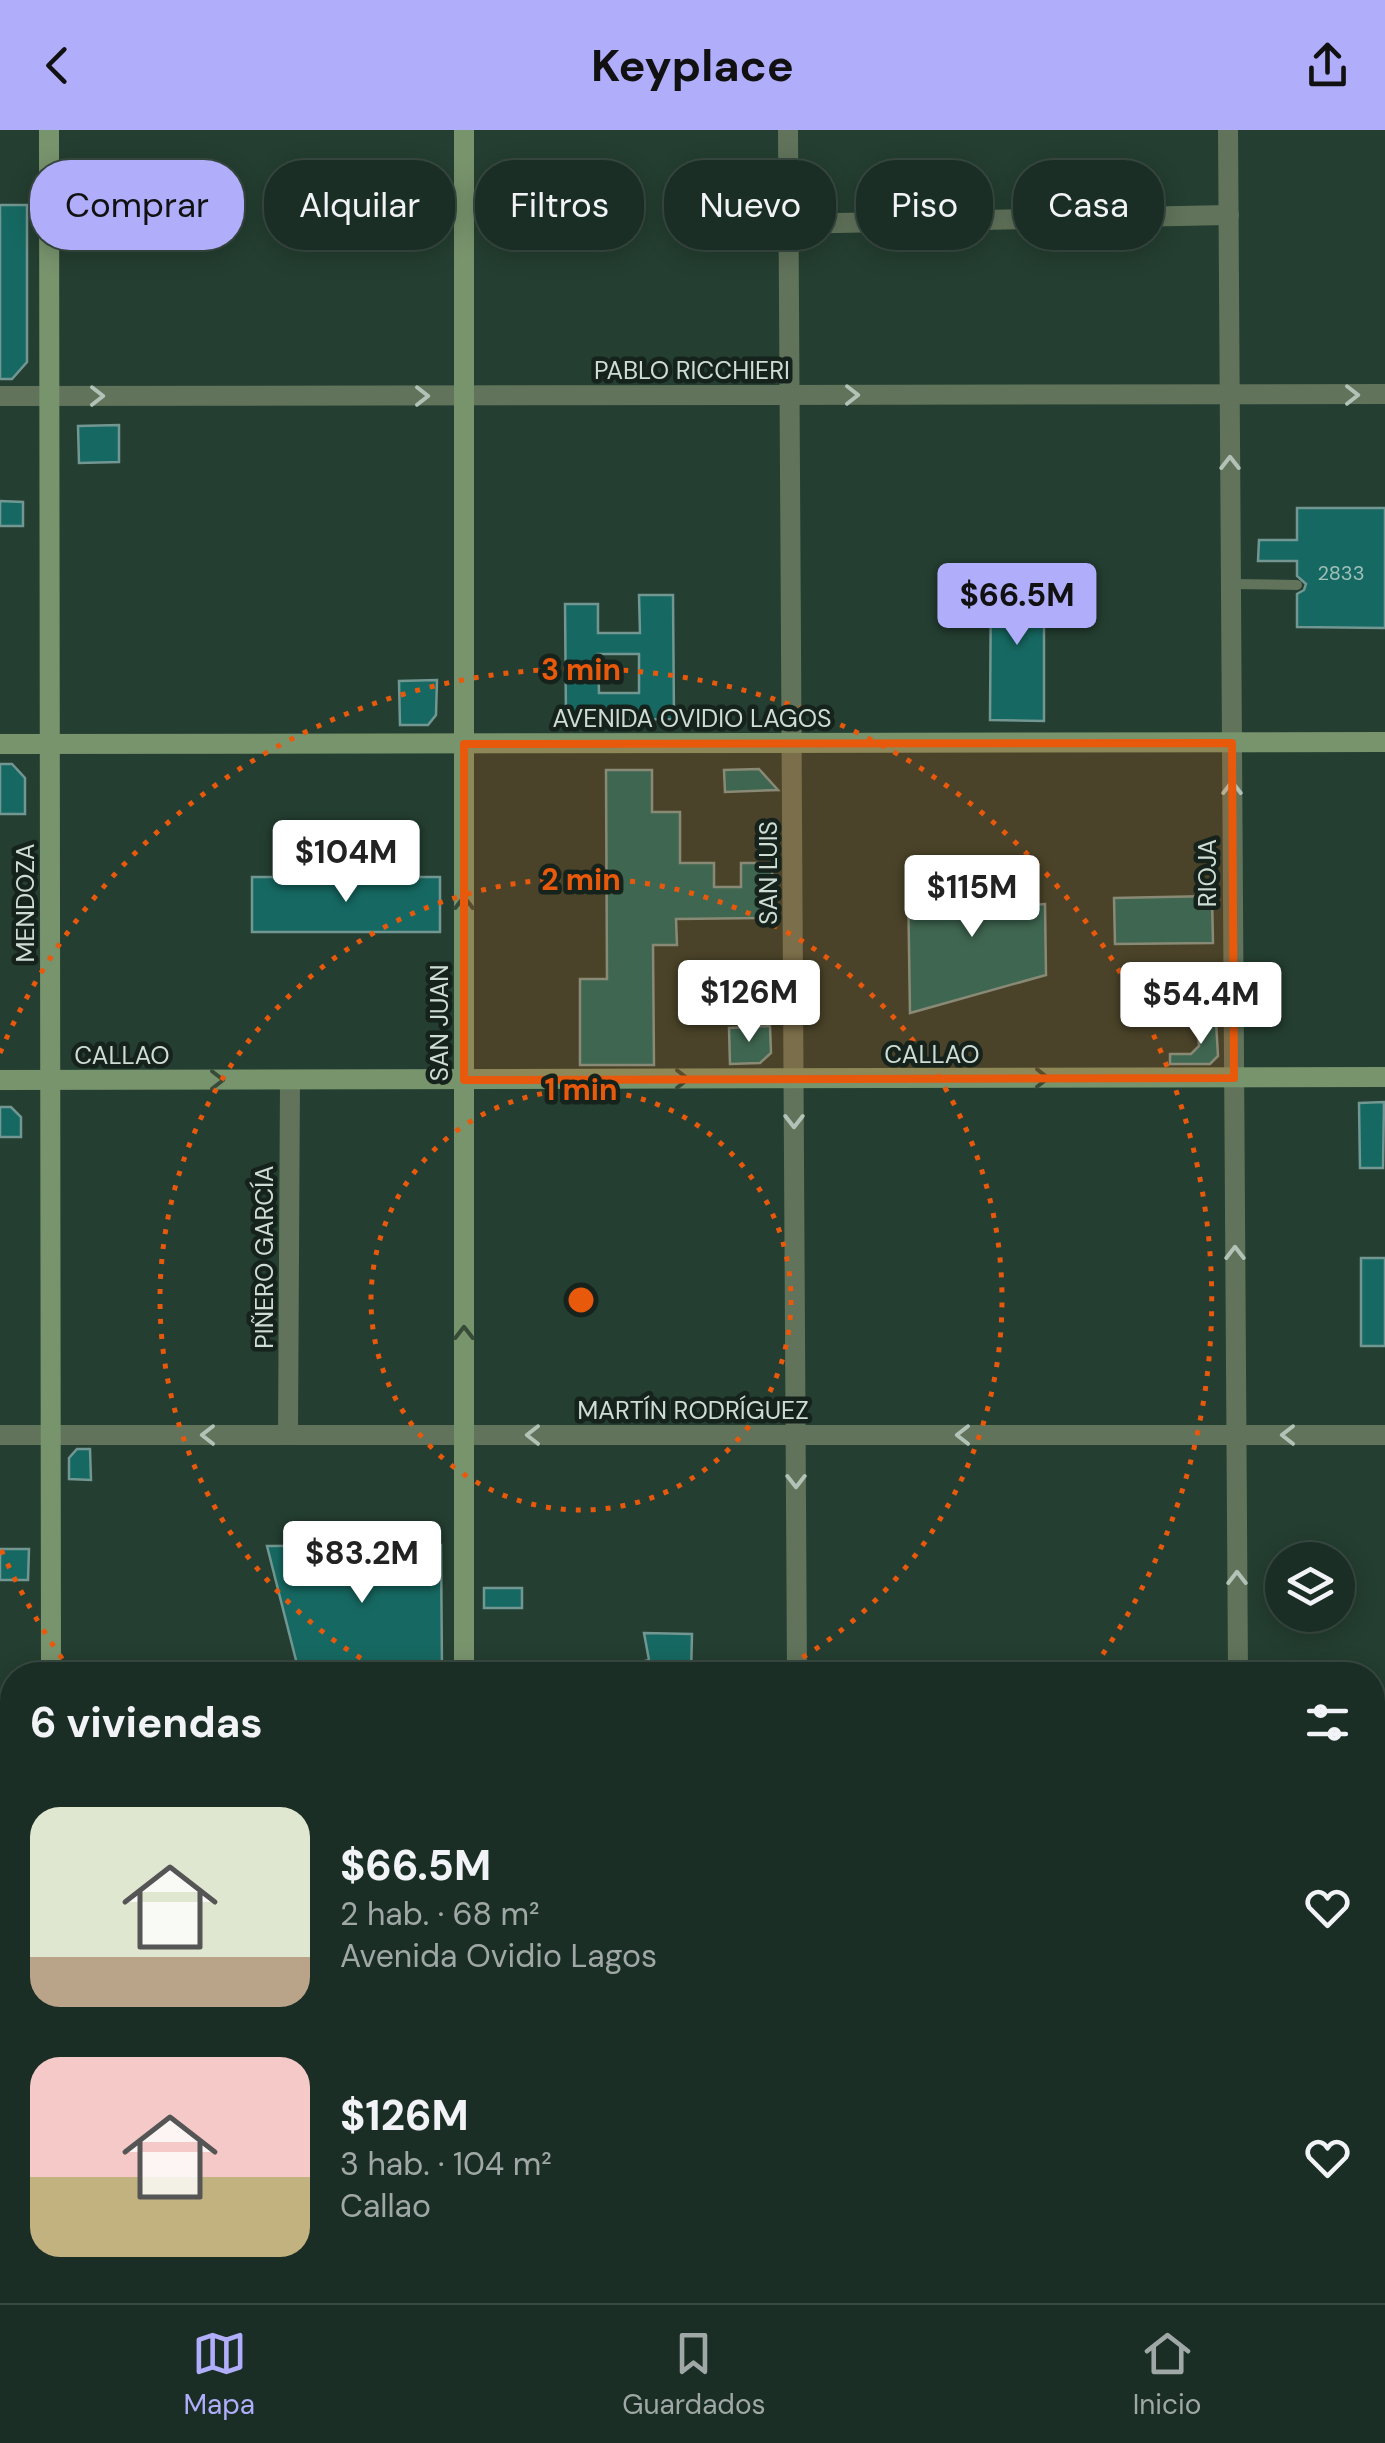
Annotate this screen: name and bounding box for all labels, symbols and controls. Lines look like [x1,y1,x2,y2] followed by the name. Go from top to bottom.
[591,36,794,95] text: Keyplace
[30,38,85,93] icon: back
[1300,38,1355,93] icon: share
[30,160,244,250] chip: Comprar
[264,160,455,250] chip: Alquilar
[475,160,644,250] chip: Filtros
[664,160,836,250] chip: Nuevo
[856,160,993,250] chip: Piso
[1013,160,1164,250] chip: Casa
[594,354,790,387] street label: PABLO RICCHIERI
[846,384,861,406] one-way arrow
[1345,384,1361,405] one-way arrow
[90,385,106,407] one-way arrow
[416,385,431,407] one-way arrow
[1219,454,1241,470] one-way arrow
[1318,560,1364,586] house number: 2833
[936,563,1098,648] pin: $66.5M
[959,574,1075,616] text: $66.5M
[541,650,621,689] text: 3 min
[552,702,832,735] street label: AVENIDA OVIDIO LAGOS
[1221,779,1243,794] one-way arrow
[276,820,416,905] pin: $104M
[752,821,785,925] street label: SAN LUIS
[295,831,397,873] text: $104M
[1191,839,1224,907] street label: RIOJA
[9,843,42,963] street label: MENDOZA
[902,855,1042,940] pin: $115M
[541,860,621,899] text: 2 min
[927,866,1017,908] text: $115M
[453,894,475,910] one-way arrow
[679,960,819,1045] pin: $126M
[1120,962,1282,1047] pin: $54.4M
[423,964,456,1082] street label: SAN JUAN
[700,971,798,1013] text: $126M
[1142,973,1260,1015] text: $54.4M
[884,1038,980,1071] street label: CALLAO
[74,1039,170,1072] street label: CALLAO
[1036,1067,1051,1089] one-way arrow
[676,1068,691,1090] one-way arrow
[210,1069,226,1091] one-way arrow
[545,1070,617,1109] text: 1 min
[783,1114,805,1129] one-way arrow
[248,1165,281,1349] street label: PIÑERO GARCÍA
[1224,1244,1246,1260] one-way arrow
[563,1282,599,1318] centre of rings
[453,1324,475,1340] one-way arrow
[577,1394,809,1427] street label: MARTÍN RODRÍGUEZ
[199,1424,214,1446] one-way arrow
[524,1424,540,1446] one-way arrow
[954,1424,970,1446] one-way arrow
[1279,1424,1294,1446] one-way arrow
[785,1474,807,1489] one-way arrow
[281,1521,443,1606] pin: $83.2M
[305,1532,419,1574] text: $83.2M
[1265,1542,1355,1632] map controls
[1265,1542,1355,1632] button: layers
[1226,1569,1248,1584] one-way arrow
[30,1695,263,1750] text: 6 viviendas
[1300,1695,1355,1750] icon: filters
[340,1838,491,1893] text: $66.5M
[110,1847,230,1967] icon: home
[1300,1880,1355,1935] icon: heart
[340,1893,540,1935] text: 2 hab. · 68 m²
[340,1935,657,1977] text: Avenida Ovidio Lagos
[340,2088,469,2143] text: $126M
[110,2097,230,2217] icon: home
[1300,2130,1355,2185] icon: heart
[340,2143,552,2185] text: 3 hab. · 104 m²
[340,2185,431,2227] text: Callao
[184,2326,255,2423] tab: Mapa
[622,2326,766,2423] tab: Guardados
[1133,2326,1201,2423] tab: Inicio

